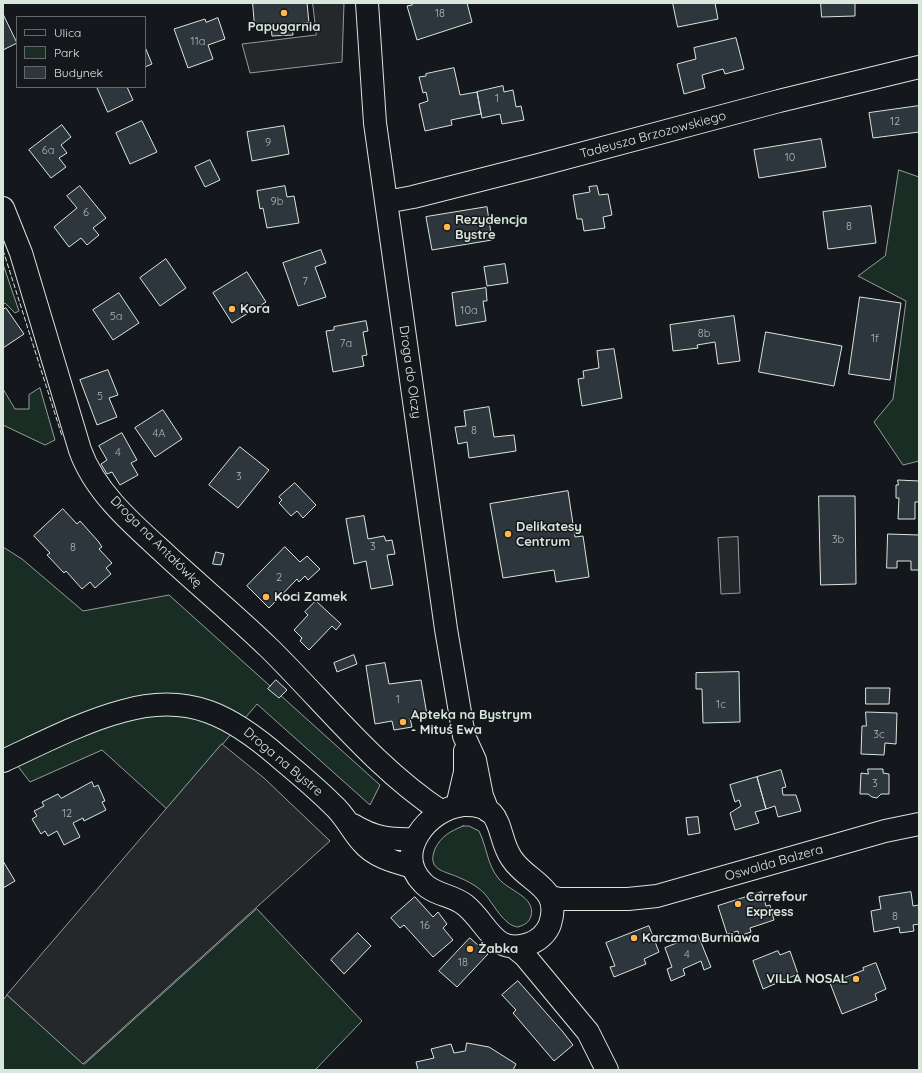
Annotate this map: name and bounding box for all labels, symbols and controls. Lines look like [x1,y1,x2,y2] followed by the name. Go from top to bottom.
[435,7,445,21] house number: 18
[279,8,289,18] marker: Papugarnia
[16,16,146,88] legend
[248,19,320,35] place label: Papugarnia
[54,25,81,40] text: Ulica
[191,35,205,49] house number: 11a
[54,45,79,60] text: Park
[54,65,103,80] text: Budynek
[495,92,499,106] house number: 1
[578,108,728,162] street label: Tadeusza Brzozowskiego
[890,115,900,129] house number: 12
[265,136,271,150] house number: 9
[42,144,54,158] house number: 6a
[785,151,795,165] house number: 10
[271,195,283,209] house number: 9b
[83,206,89,220] house number: 6
[455,212,527,243] place label: Rezydencja Bystre
[846,220,852,234] house number: 8
[442,222,452,232] marker: Rezydencja Bystre
[302,275,308,289] house number: 7
[240,301,270,317] place label: Kora
[227,304,237,314] marker: Kora
[460,304,478,318] house number: 10a
[110,310,122,324] house number: 5a
[396,324,424,420] street label: Droga do Olczy
[698,327,710,341] house number: 8b
[871,332,879,346] house number: 1f
[340,337,352,351] house number: 7a
[97,390,103,404] house number: 5
[471,424,477,438] house number: 8
[153,427,165,441] house number: 4A
[115,446,121,460] house number: 4
[236,470,242,484] house number: 3
[107,493,205,591] street label: Droga na Antałówkę
[516,519,582,550] place label: Delikatesy Centrum
[503,529,513,539] marker: Delikatesy Centrum
[832,533,844,547] house number: 3b
[370,540,376,554] house number: 3
[70,541,76,555] house number: 8
[276,571,282,585] house number: 2
[274,589,347,605] place label: Koci Zamek
[261,592,271,602] marker: Koci Zamek
[396,693,400,707] house number: 1
[716,698,726,712] house number: 1c
[411,707,532,738] place label: Apteka na Bystrym - Mituś Ewa
[398,717,408,727] marker: Apteka na Bystrym - Mituś Ewa
[240,724,326,800] street label: Droga na Bystre
[873,728,885,742] house number: 3c
[872,777,878,791] house number: 3
[62,807,72,821] house number: 12
[723,842,825,884] street label: Oswalda Balzera
[746,889,808,920] place label: Carrefour Express
[733,899,743,909] marker: Carrefour Express
[892,910,898,924] house number: 8
[420,919,430,933] house number: 16
[642,930,760,946] place label: Karczma Burniawa
[629,933,639,943] marker: Karczma Burniawa
[478,941,518,957] place label: Żabka
[465,944,475,954] marker: Żabka
[684,948,690,962] house number: 4
[458,956,468,970] house number: 18
[766,971,848,987] place label: VILLA NOSAL
[851,974,861,984] marker: VILLA NOSAL

